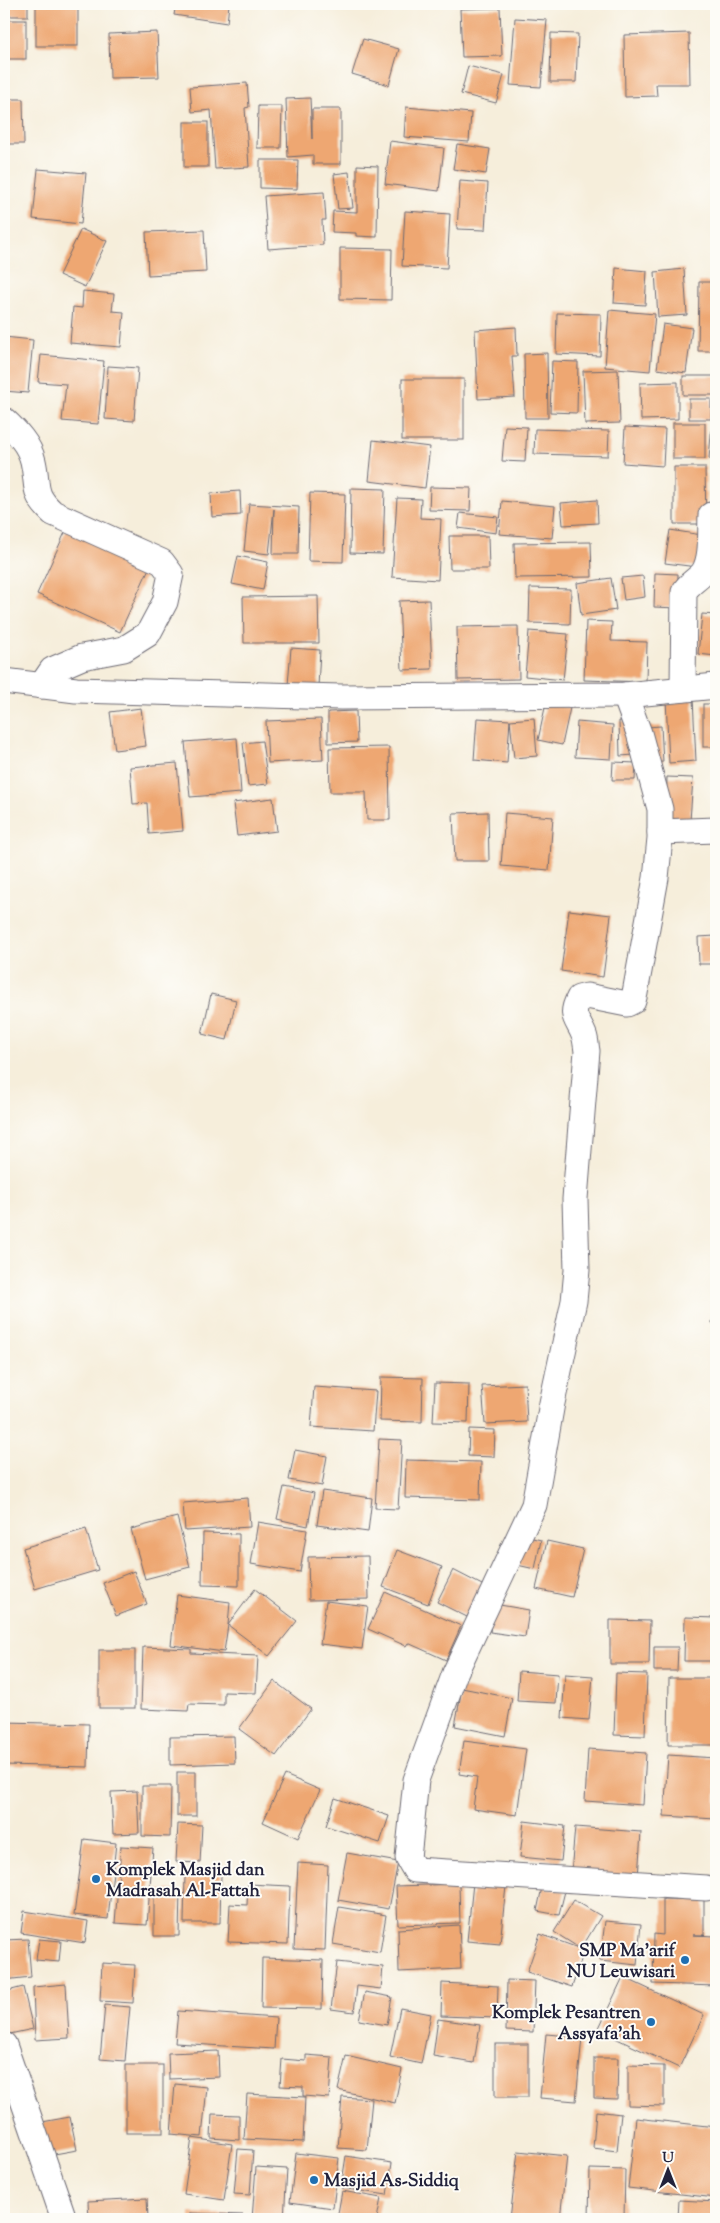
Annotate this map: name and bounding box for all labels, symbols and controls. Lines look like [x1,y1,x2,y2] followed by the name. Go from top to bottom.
[106,1858,265,1905] place label: Komplek Masjid dan Madrasah Al-Fattah
[90,1873,102,1885] marker: Komplek Masjid dan Madrasah Al-Fattah
[567,1939,677,1986] place label: SMP Ma'arif NU Leuwisari
[679,1954,691,1966] marker: SMP Ma'arif NU Leuwisari
[492,2001,641,2048] place label: Komplek Pesantren Assyafa'ah
[645,2016,657,2028] marker: Komplek Pesantren Assyafa'ah
[642,2146,692,2196] north arrow
[662,2149,674,2169] text: U
[324,2169,460,2195] place label: Masjid As-Siddiq
[308,2174,320,2186] marker: Masjid As-Siddiq

